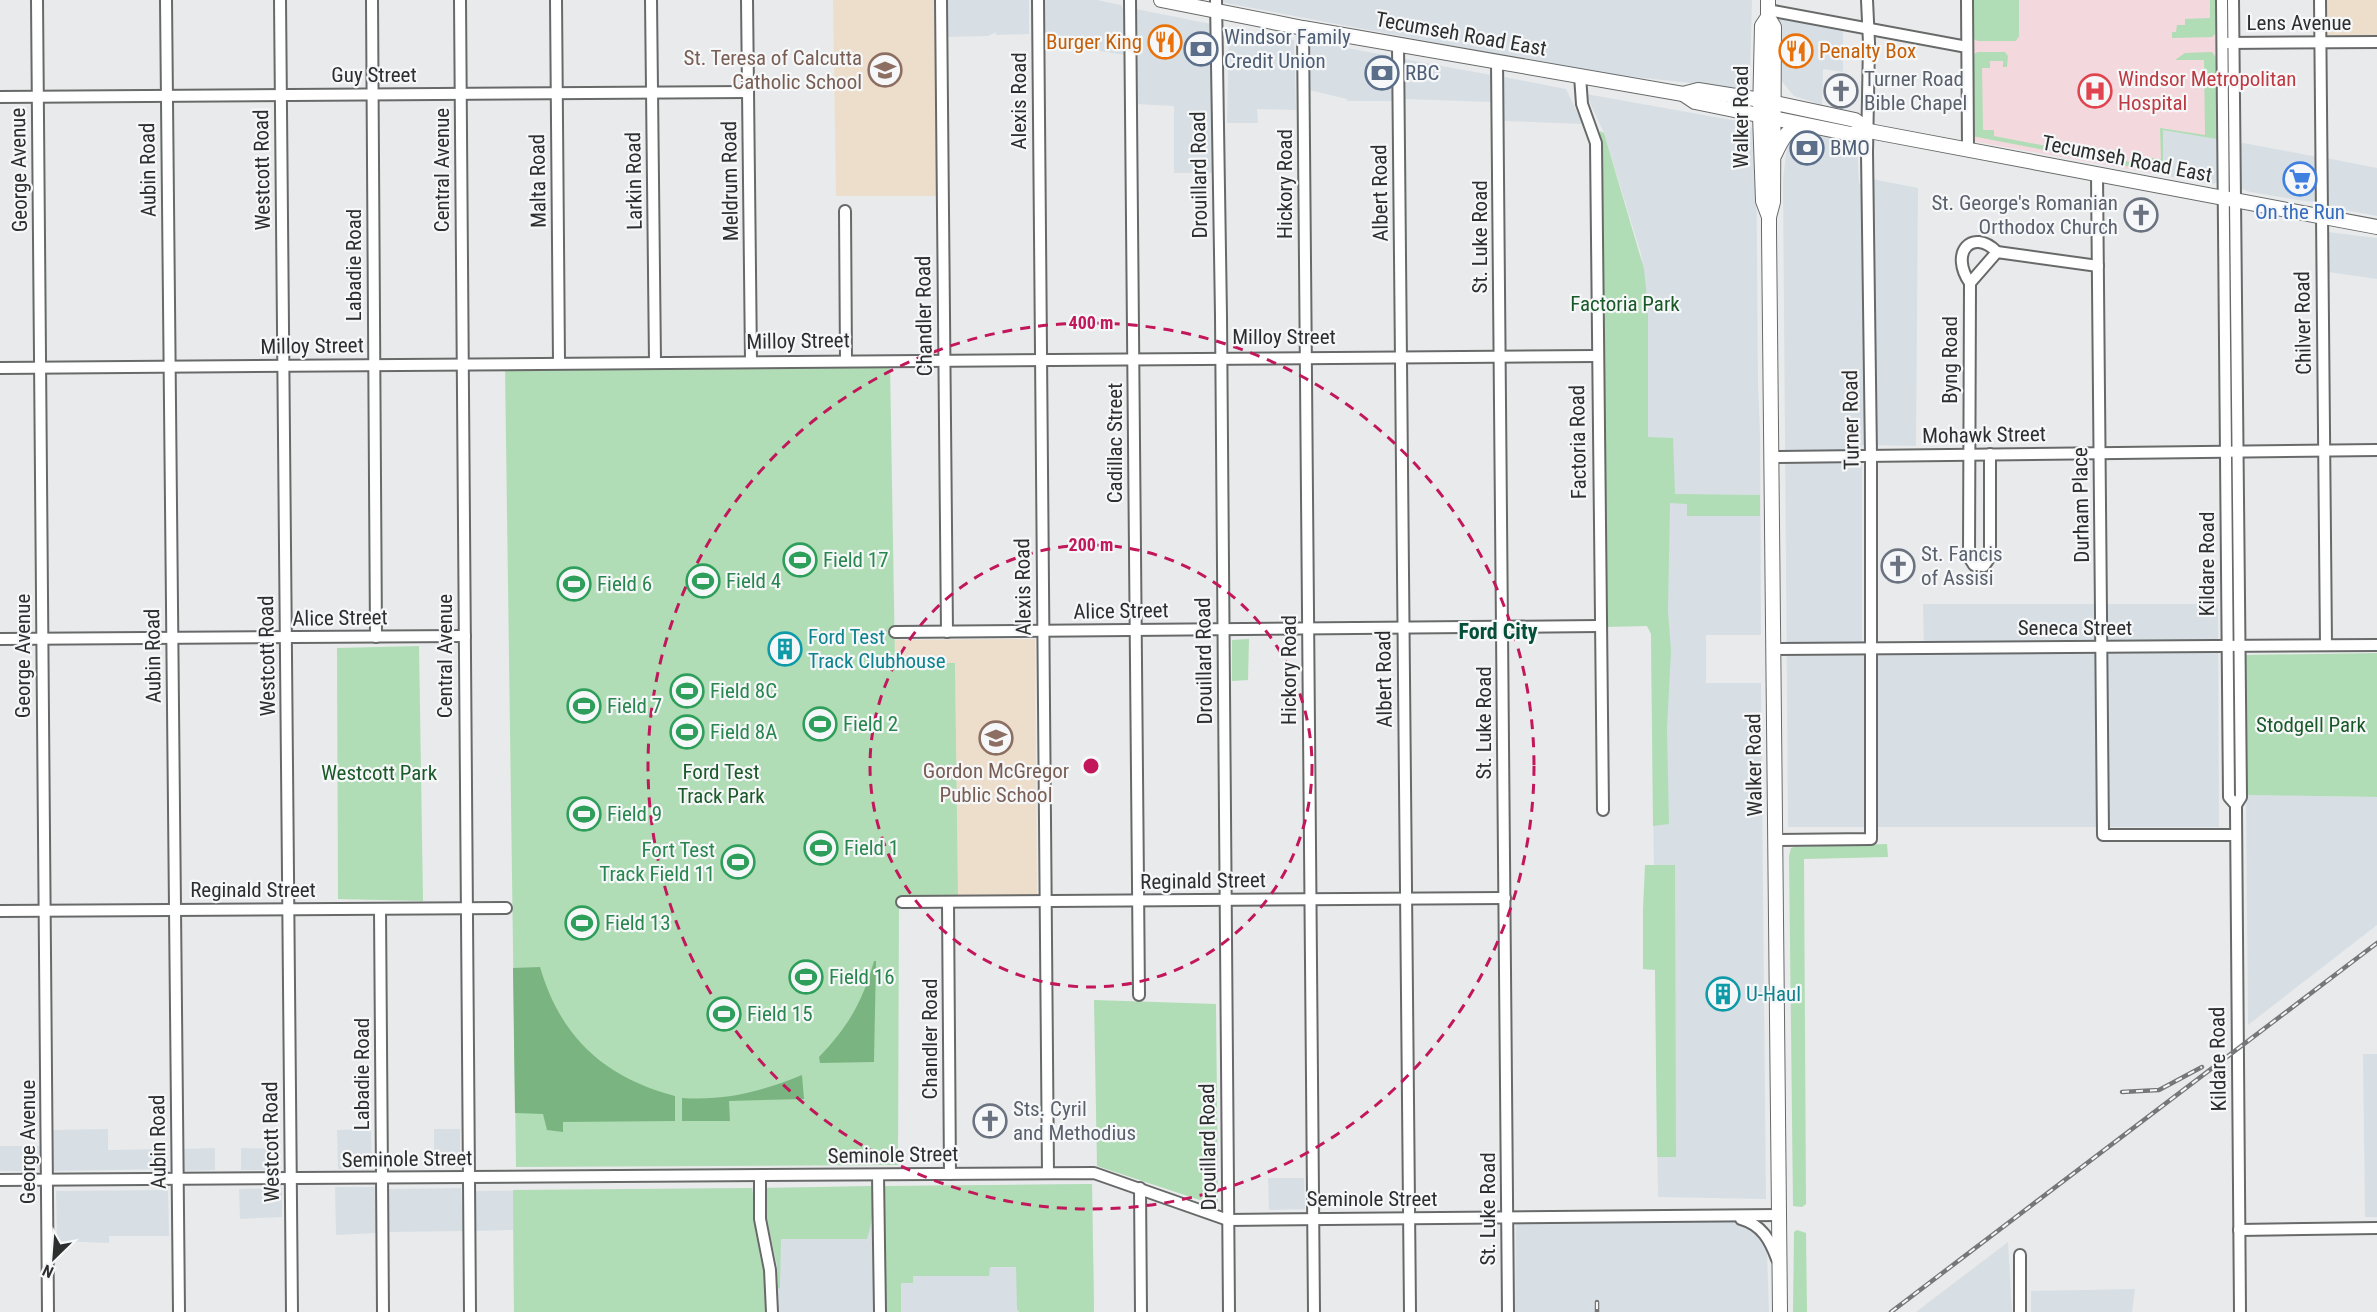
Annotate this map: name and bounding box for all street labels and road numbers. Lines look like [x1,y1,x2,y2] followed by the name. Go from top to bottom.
[1374,7,1548,61] street label: Tecumseh Road East
[2247,11,2352,35] street label: Lens Avenue
[1007,52,1031,150] street label: Alexis Road
[331,63,417,87] street label: Guy Street
[1729,65,1753,169] street label: Walker Road
[6,107,32,232] street label: George Avenue
[430,108,454,232] street label: Central Avenue
[249,109,275,231] street label: Westcott Road
[1186,111,1212,239] street label: Drouillard Road
[717,121,743,241] street label: Meldrum Road
[135,123,161,217] street label: Aubin Road
[1273,129,1297,239] street label: Hickory Road
[2040,131,2214,187] street label: Tecumseh Road East
[621,132,647,230] street label: Larkin Road
[525,134,551,228] street label: Malta Road
[1367,144,1393,242] street label: Albert Road
[1468,180,1492,294] street label: St. Luke Road
[342,209,366,321] street label: Labadie Road
[911,255,937,377] street label: Chandler Road
[2290,271,2316,375] street label: Chilver Road
[1938,316,1962,404] street label: Byng Road
[1232,325,1336,349] street label: Milloy Street
[746,328,850,354] street label: Milloy Street
[260,333,364,359] street label: Milloy Street
[1838,370,1864,470] street label: Turner Road
[1103,383,1127,503] street label: Cadillac Street
[1565,385,1591,499] street label: Factoria Road
[1922,422,2046,448] street label: Mohawk Street
[2068,447,2094,563] street label: Durham Place
[2195,512,2219,616] street label: Kildare Road
[1010,538,1036,636] street label: Alexis Road
[11,594,35,718] street label: George Avenue
[433,594,457,718] street label: Central Avenue
[254,595,280,717] street label: Westcott Road
[1191,597,1217,725] street label: Drouillard Road
[1073,598,1169,624] street label: Alice Street
[292,605,388,631] street label: Alice Street
[140,609,166,703] street label: Aubin Road
[1277,615,1301,725] street label: Hickory Road
[2018,616,2132,640] street label: Seneca Street
[1371,630,1397,728] street label: Albert Road
[1472,666,1496,780] street label: St. Luke Road
[1741,713,1767,817] street label: Walker Road
[1140,868,1266,894] street label: Reginald Street
[190,878,316,902] street label: Reginald Street
[918,979,942,1099] street label: Chandler Road
[2205,1006,2231,1112] street label: Kildare Road
[350,1018,374,1130] street label: Labadie Road
[16,1080,40,1204] street label: George Avenue
[258,1081,284,1203] street label: Westcott Road
[1195,1083,1221,1211] street label: Drouillard Road
[145,1095,171,1189] street label: Aubin Road
[827,1142,959,1168] street label: Seminole Street
[341,1146,473,1172] street label: Seminole Street
[1476,1152,1500,1266] street label: St. Luke Road
[1307,1187,1437,1211] street label: Seminole Street

